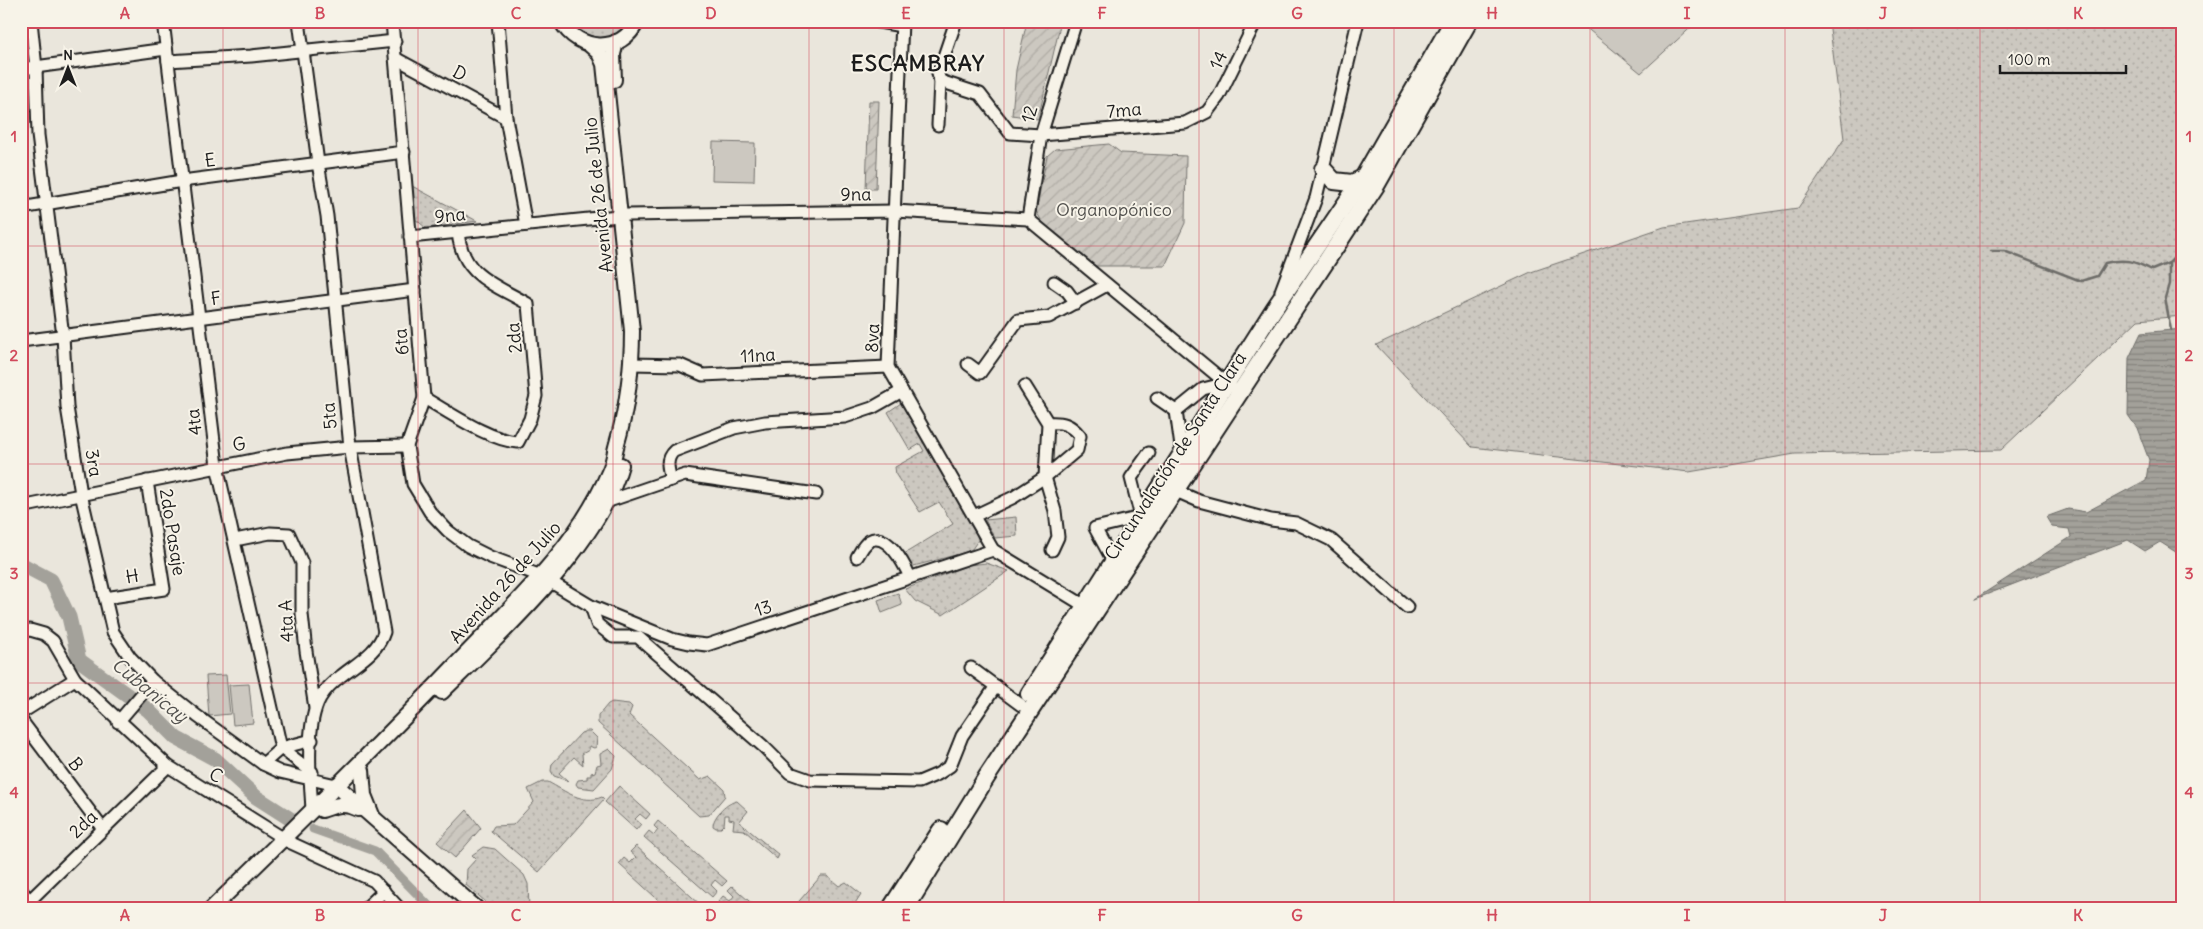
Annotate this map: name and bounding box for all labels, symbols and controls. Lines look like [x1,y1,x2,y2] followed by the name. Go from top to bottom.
[120,3,130,23] text: A
[315,3,326,23] text: B
[511,3,522,23] text: C
[705,3,717,23] text: D
[901,3,911,23] text: E
[1097,3,1107,23] text: F
[1291,3,1303,23] text: G
[1486,3,1498,23] text: H
[1684,3,1691,23] text: I
[1879,3,1888,23] text: J
[2073,3,2083,23] text: K
[42,42,92,92] north arrow
[2000,42,2127,74] scale bar
[63,46,73,64] text: N
[1204,47,1232,73] street label: 14
[851,49,985,77] district label: ESCAMBRAY
[2008,50,2050,69] text: 100 m
[449,60,471,86] street label: D
[1106,97,1142,123] street label: 7ma
[1016,102,1043,125] street label: 12
[578,116,618,274] street label: Avenida 26 de Julio
[11,126,17,146] text: 1
[2186,126,2192,146] text: 1
[203,148,217,172] street label: E
[840,182,872,206] street label: 9na
[1056,198,1172,221] park label: Organopónico
[433,202,467,228] street label: 9na
[209,286,223,310] street label: F
[501,322,527,354] street label: 2da
[860,323,884,353] street label: 8va
[388,328,414,356] street label: 6ta
[740,343,776,367] street label: 11na
[10,345,19,365] text: 2
[2185,345,2194,365] text: 2
[1099,348,1251,564] street label: Circunvalación de Santa Clara
[316,402,342,430] street label: 5ta
[181,407,207,437] street label: 4ta
[231,432,247,456] street label: G
[80,448,108,478] street label: 3ra
[155,487,191,577] street label: 2do Pasaje
[444,516,566,648] street label: Avenida 26 de Julio
[9,563,19,583] text: 3
[2184,563,2194,583] text: 3
[124,564,140,588] street label: H
[751,594,775,622] street label: 13
[273,599,299,643] street label: 4ta A
[107,652,194,729] water label: Cubanicay
[63,752,89,776] street label: B
[205,762,227,788] street label: C
[9,782,19,802] text: 4
[2184,782,2194,802] text: 4
[64,805,102,843] street label: 2da
[120,905,130,925] text: A
[315,905,326,925] text: B
[511,905,522,925] text: C
[705,905,717,925] text: D
[901,905,911,925] text: E
[1097,905,1107,925] text: F
[1291,905,1303,925] text: G
[1486,905,1498,925] text: H
[1684,905,1691,925] text: I
[1879,905,1888,925] text: J
[2073,905,2083,925] text: K

